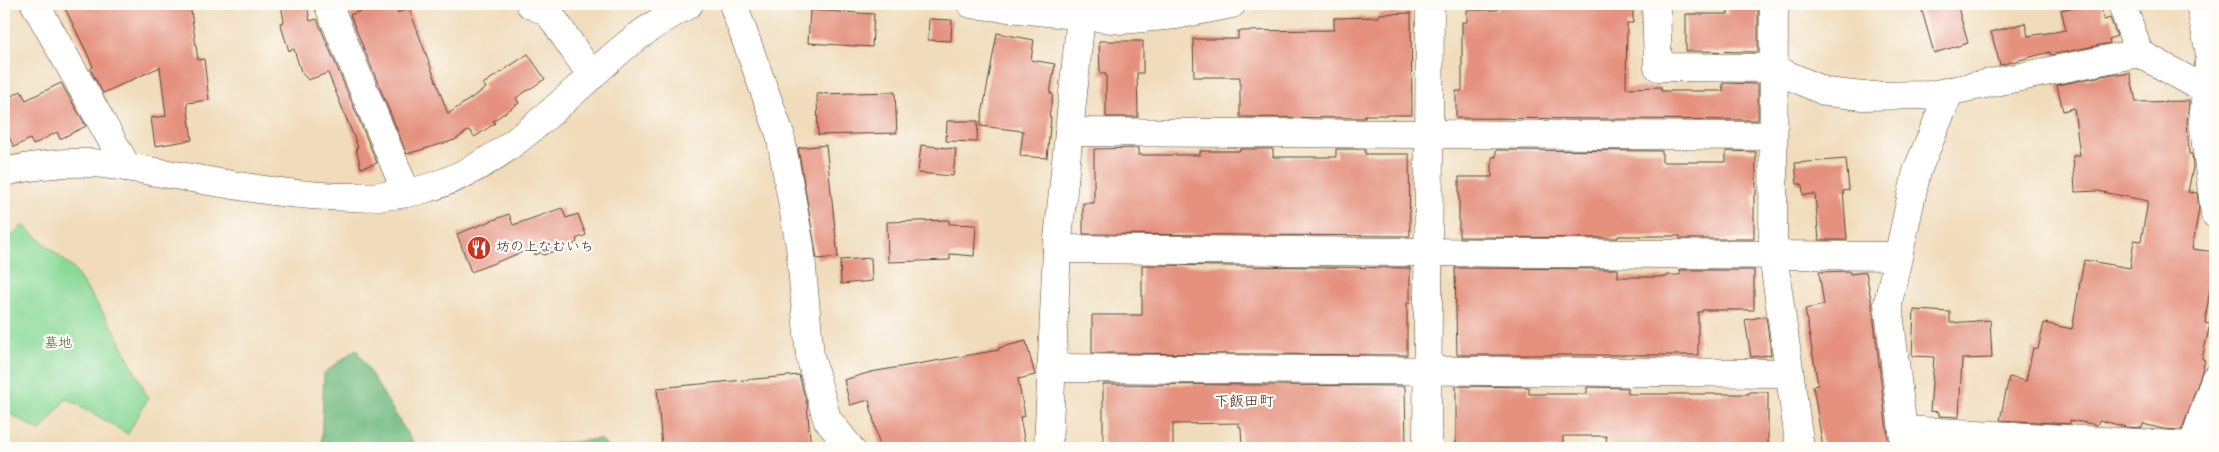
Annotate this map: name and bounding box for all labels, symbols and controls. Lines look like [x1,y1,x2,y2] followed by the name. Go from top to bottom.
[466,235,492,261] restaurant icon: 坊の上なむいち
[496,240,594,257] place label: 坊の上なむいち
[44,336,72,353] park label: 墓地
[1214,394,1275,412] district label: 下飯田町

